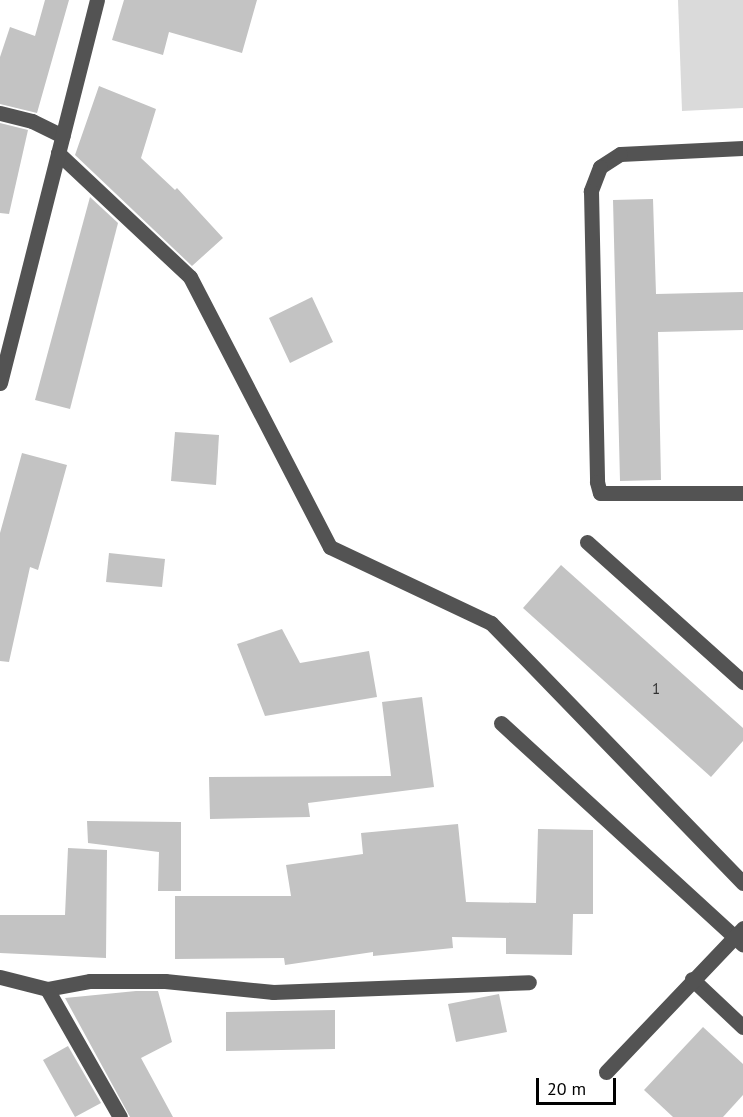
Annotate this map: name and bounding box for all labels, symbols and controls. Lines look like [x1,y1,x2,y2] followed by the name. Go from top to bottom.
[652,680,660,698] house number: 1
[539,1066,618,1104] scale bar
[547,1077,586,1100] text: 20 m

